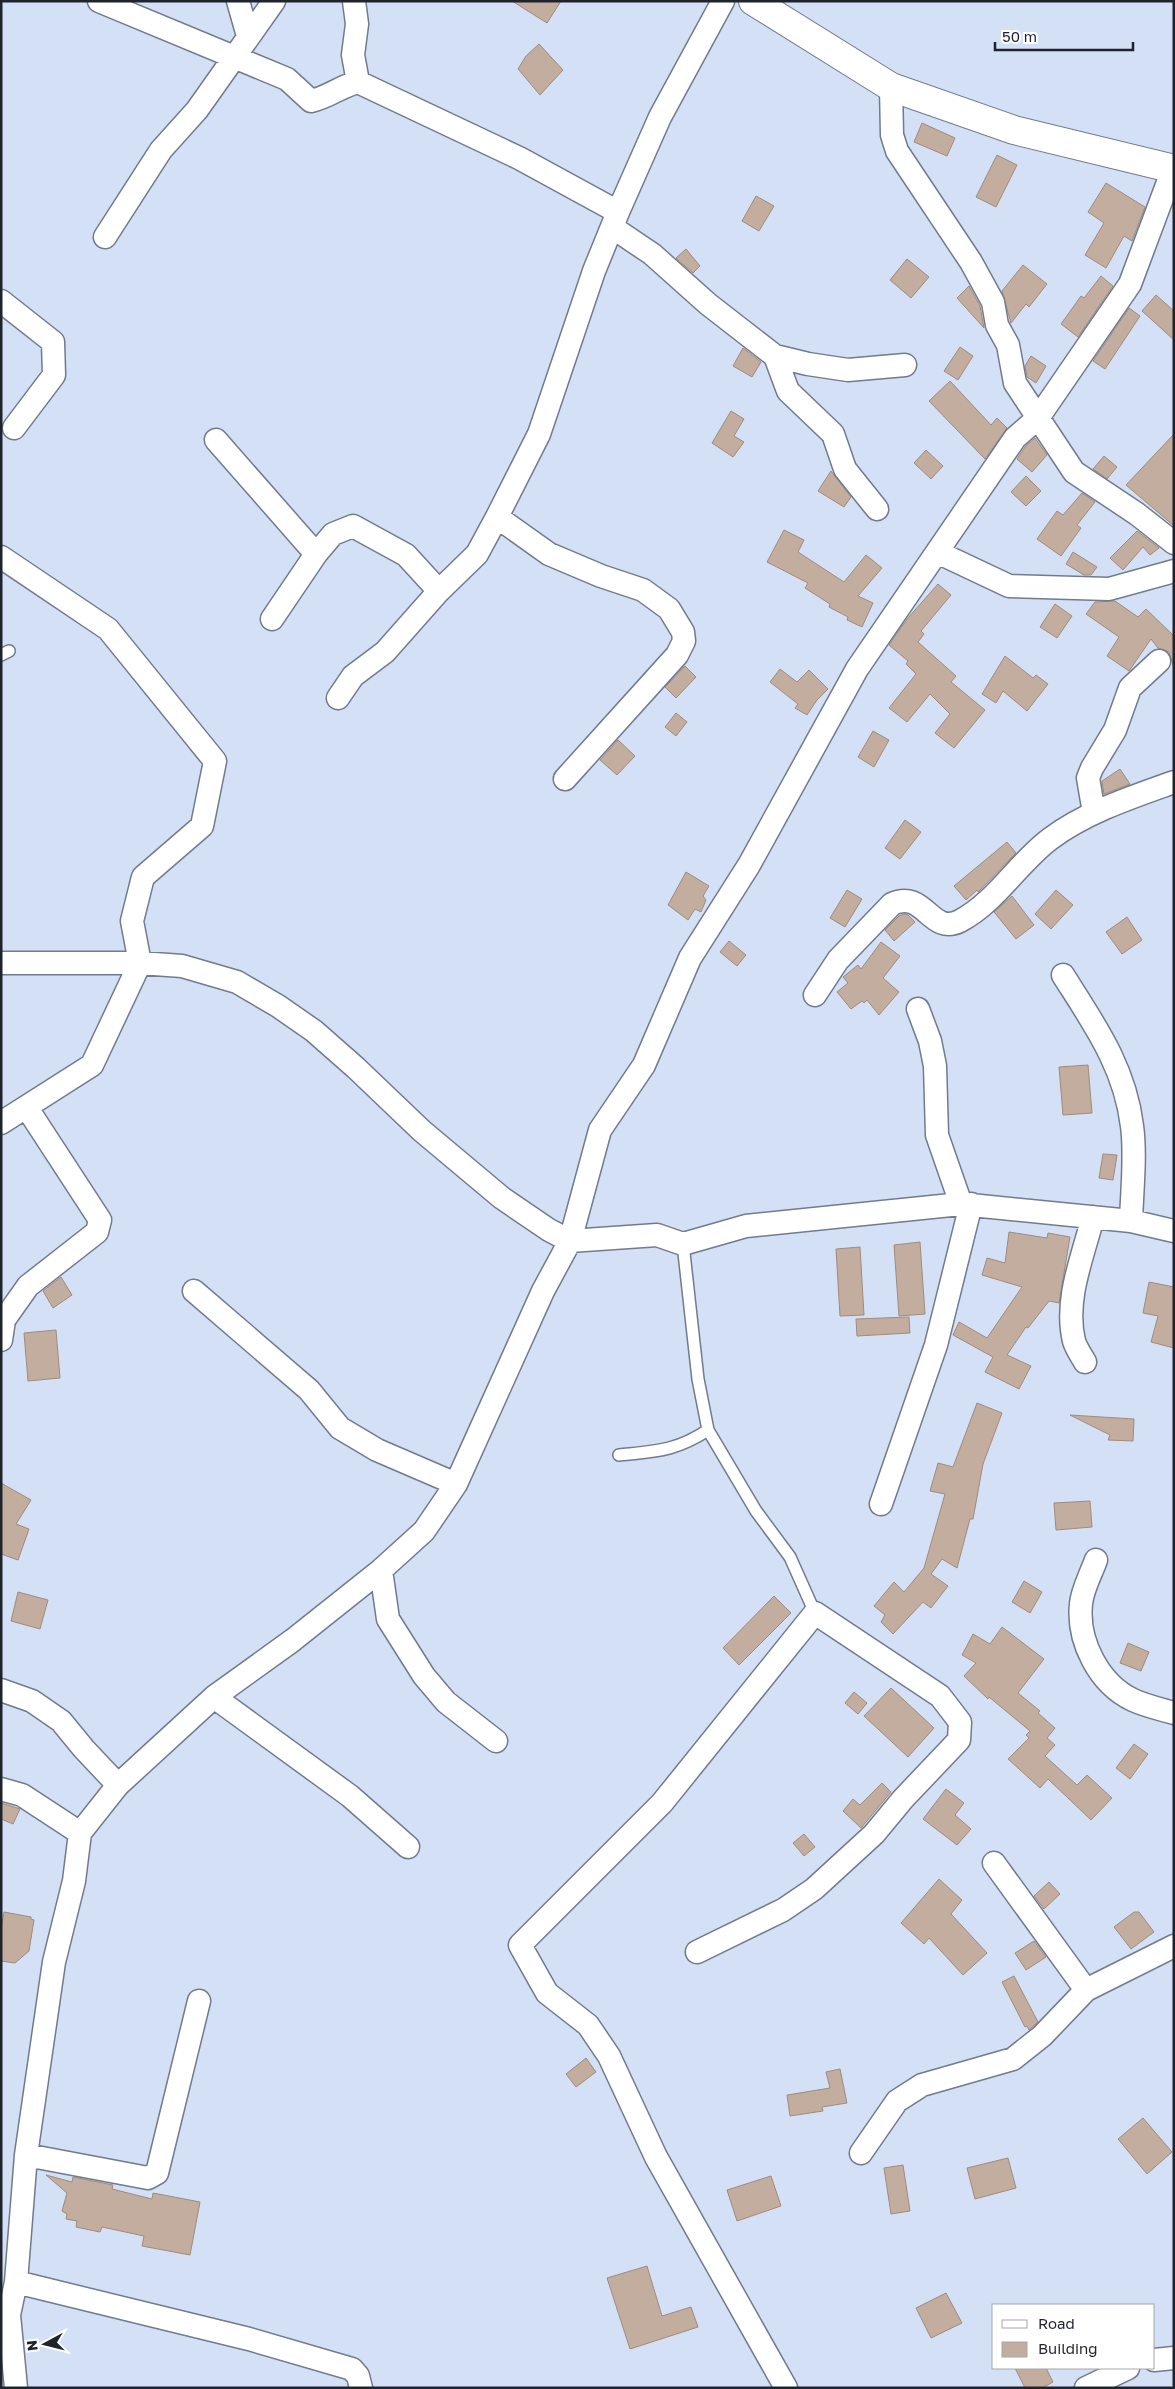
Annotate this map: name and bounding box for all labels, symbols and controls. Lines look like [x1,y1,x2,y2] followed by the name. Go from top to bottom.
[995,20,1132,52] scale bar
[1002,27,1037,45] text: 50 m
[992,2304,1155,2369] legend
[1038,2314,1075,2332] text: Road
[20,2319,70,2369] north arrow
[23,2339,41,2352] text: N
[1038,2339,1098,2357] text: Building

